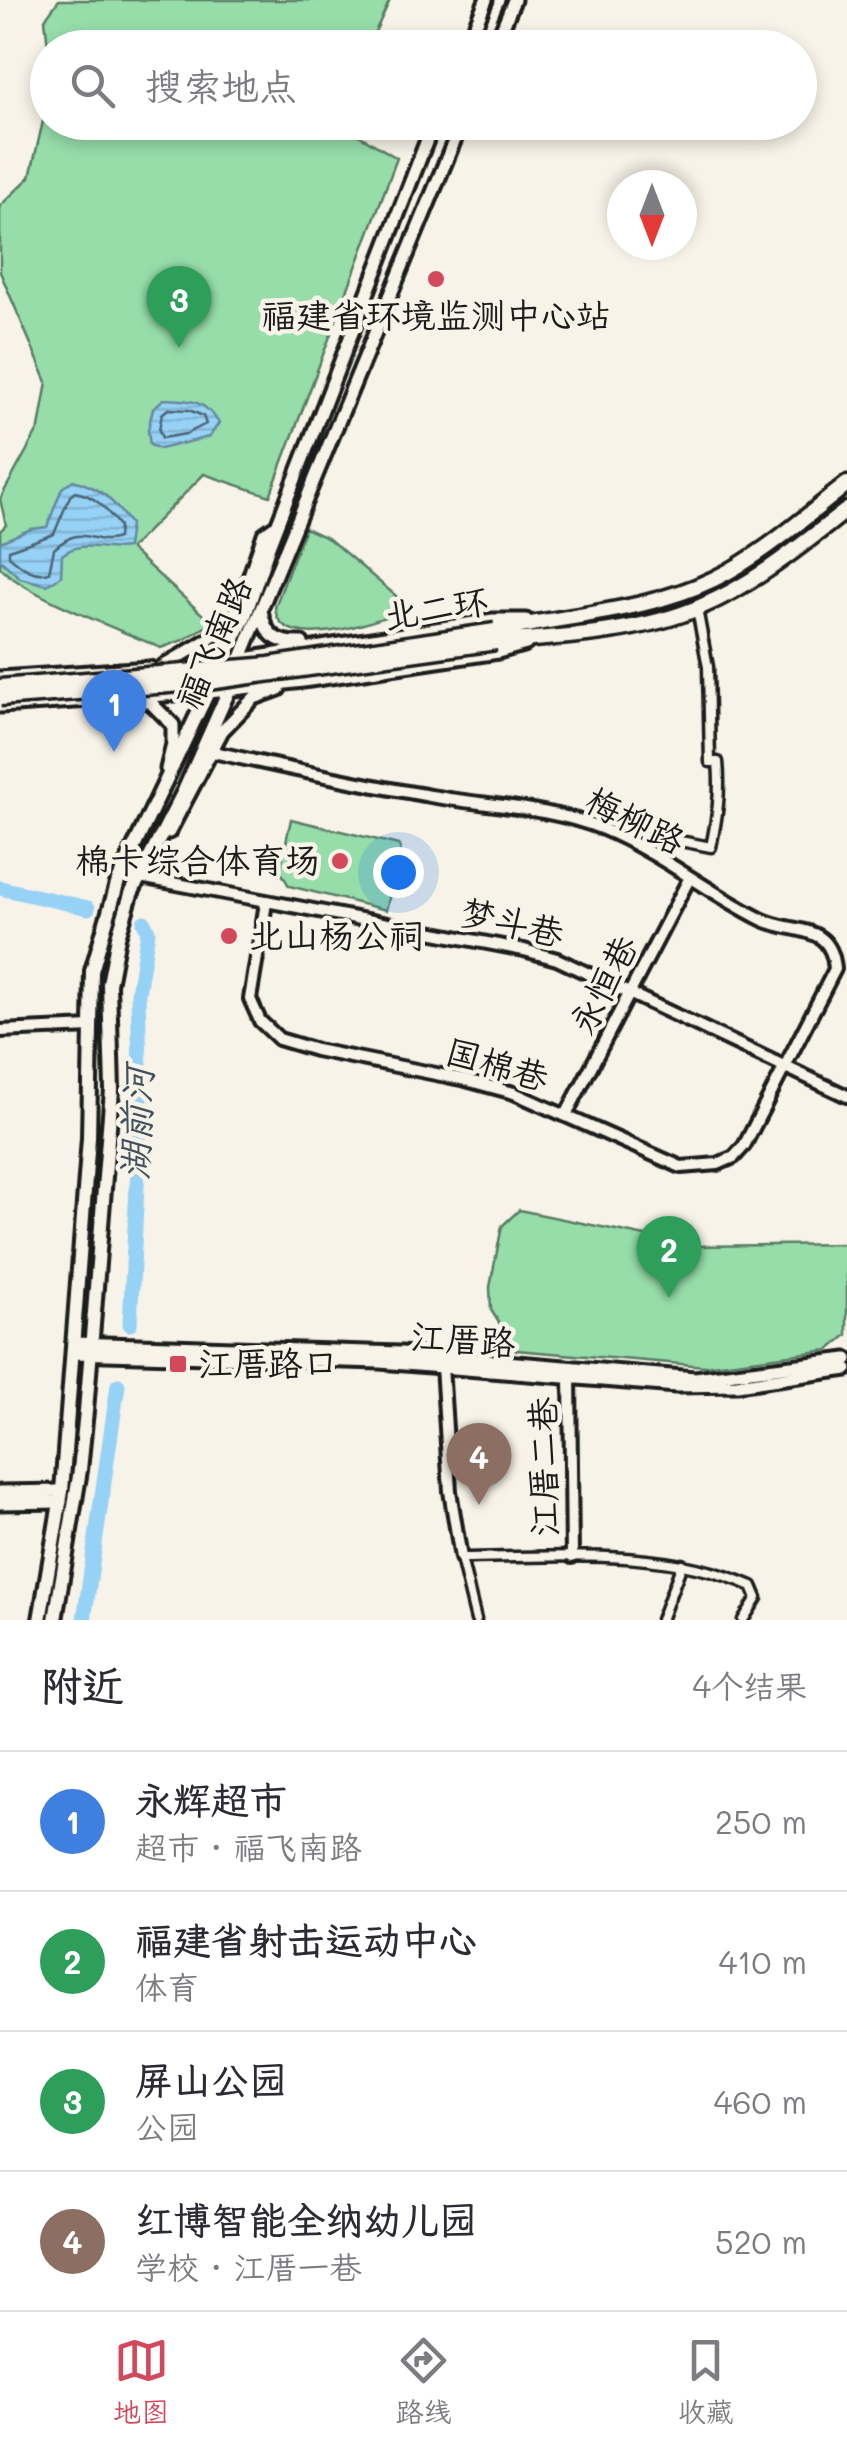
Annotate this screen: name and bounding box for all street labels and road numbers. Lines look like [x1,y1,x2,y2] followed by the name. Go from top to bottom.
[164,569,261,716] street label: 福飞南路
[380,576,491,638] street label: 北二环
[579,776,693,863] street label: 梅柳路
[456,887,569,955] street label: 梦斗巷
[558,927,647,1041] street label: 永恒巷
[441,1026,554,1100] street label: 国棉巷
[409,1311,517,1365] street label: 江厝路
[518,1397,566,1537] street label: 江厝二巷

